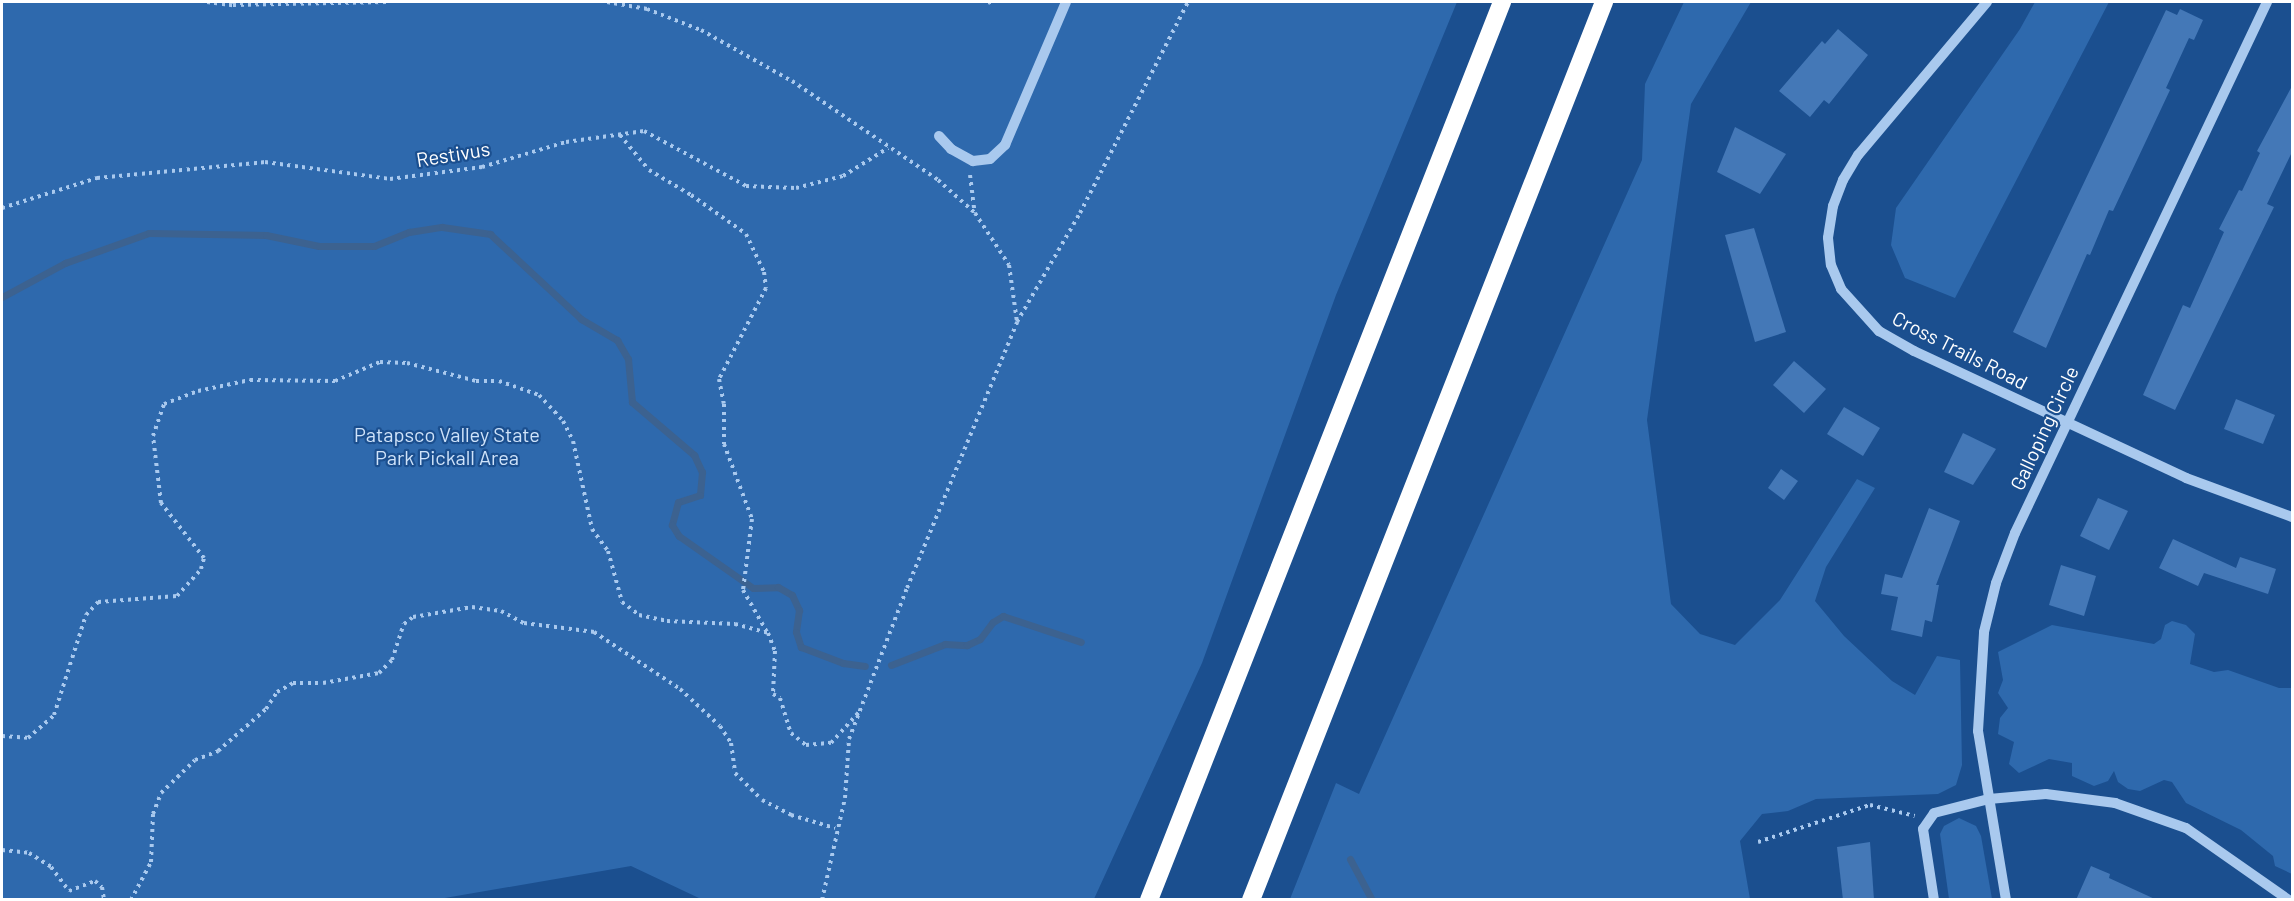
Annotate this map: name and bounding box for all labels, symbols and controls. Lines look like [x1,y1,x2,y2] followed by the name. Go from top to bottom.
[414,136,492,172] street label: Restivus
[1888,306,2032,394] street label: Cross Trails Road
[2005,362,2083,494] street label: Galloping Circle
[354,423,540,470] park label: Patapsco Valley State Park Pickall Area

